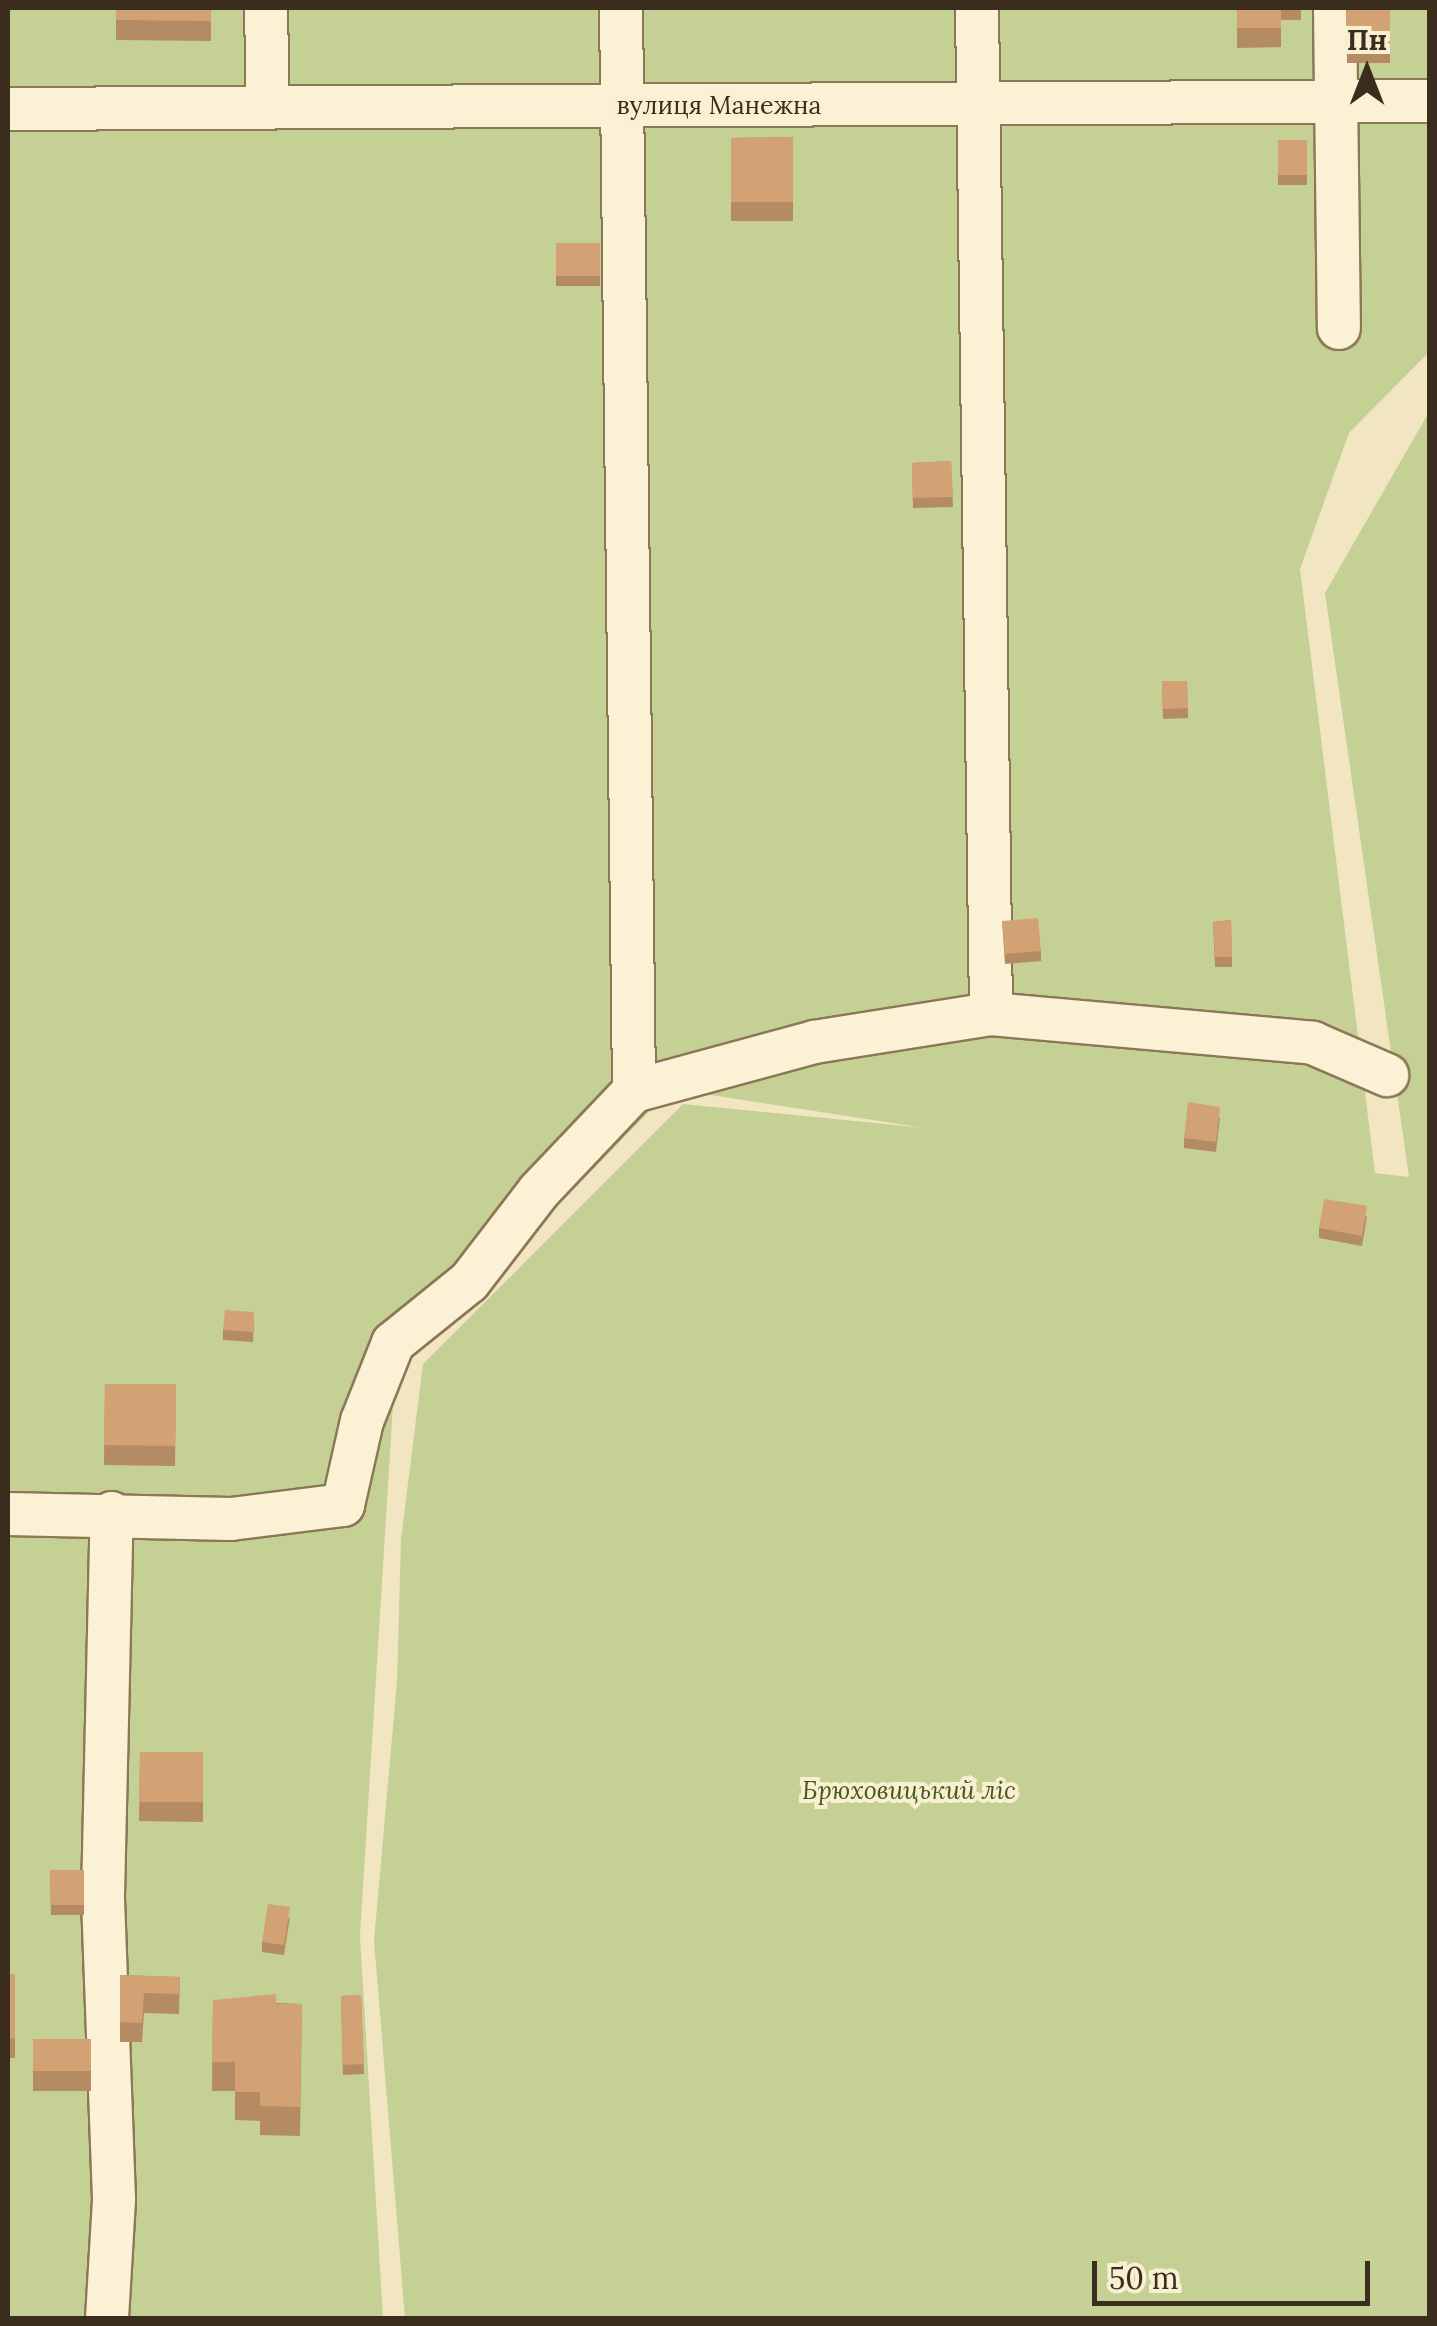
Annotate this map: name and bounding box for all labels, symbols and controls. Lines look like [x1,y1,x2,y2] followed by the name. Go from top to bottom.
[1317,20,1417,120] north arrow
[1347,22,1387,58] text: Пн
[617,90,821,120] street label: вулиця Манежна
[802,1775,1016,1805] park label: Брюховицький ліс
[1097,2241,1374,2303] scale bar
[1109,2259,1179,2297] text: 50 m

